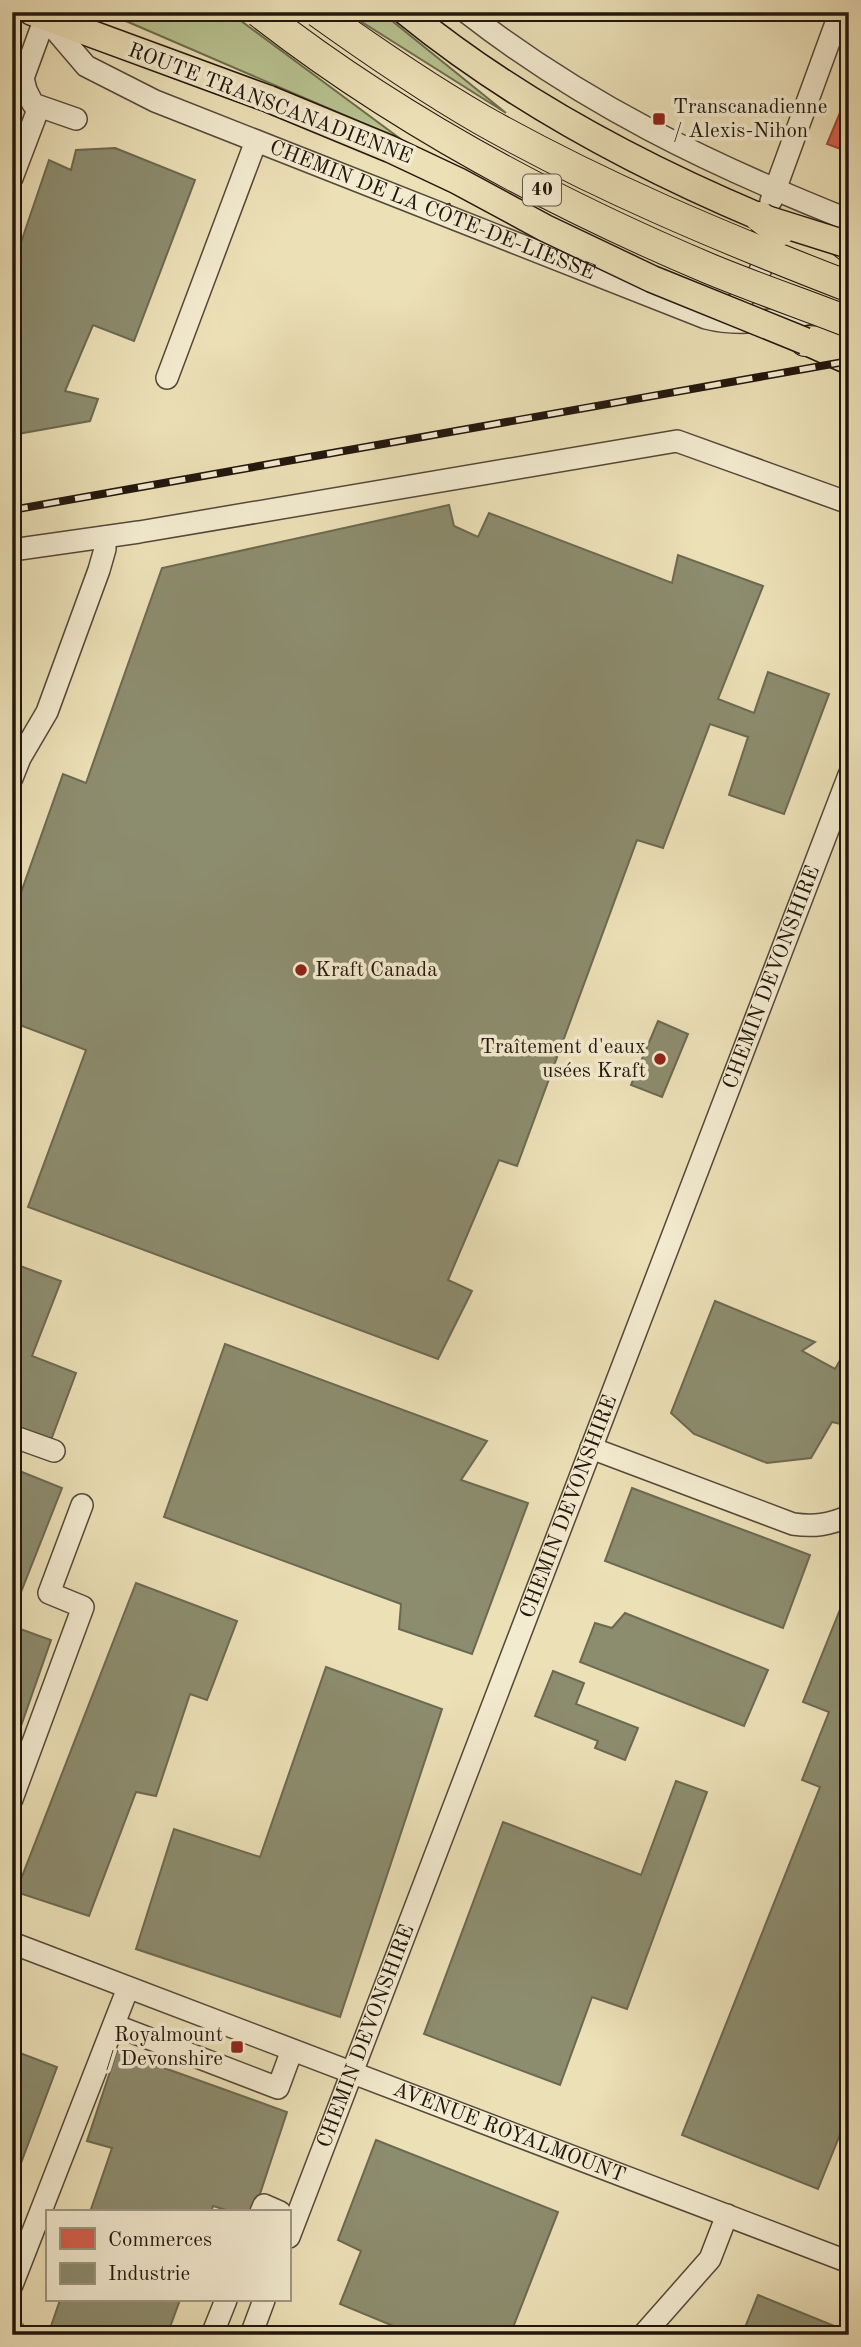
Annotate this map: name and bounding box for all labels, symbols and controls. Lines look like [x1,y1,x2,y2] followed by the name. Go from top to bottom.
[125,40,415,168] street label: ROUTE TRANSCANADIENNE
[673,97,827,142] place label: Transcanadienne / Alexis-Nihon
[651,111,667,127] marker: Transcanadienne / Alexis-Nihon
[267,137,598,284] street label: CHEMIN DE LA CÔTE-DE-LIESSE
[523,174,561,206] road number: 40
[719,863,824,1092] street label: CHEMIN DEVONSHIRE
[315,960,438,981] place label: Kraft Canada
[293,962,309,978] marker: Kraft Canada
[480,1037,646,1082] place label: Traîtement d'eaux usées Kraft
[652,1051,668,1067] marker: Traîtement d'eaux usées Kraft
[516,1392,621,1621] street label: CHEMIN DEVONSHIRE
[314,1922,418,2151] street label: CHEMIN DEVONSHIRE
[105,2025,223,2070] place label: Royalmount / Devonshire
[229,2039,245,2055] marker: Royalmount / Devonshire
[390,2079,628,2186] street label: AVENUE ROYALMOUNT
[46,2210,290,2302] legend
[108,2230,212,2251] text: Commerces
[108,2264,190,2285] text: Industrie

